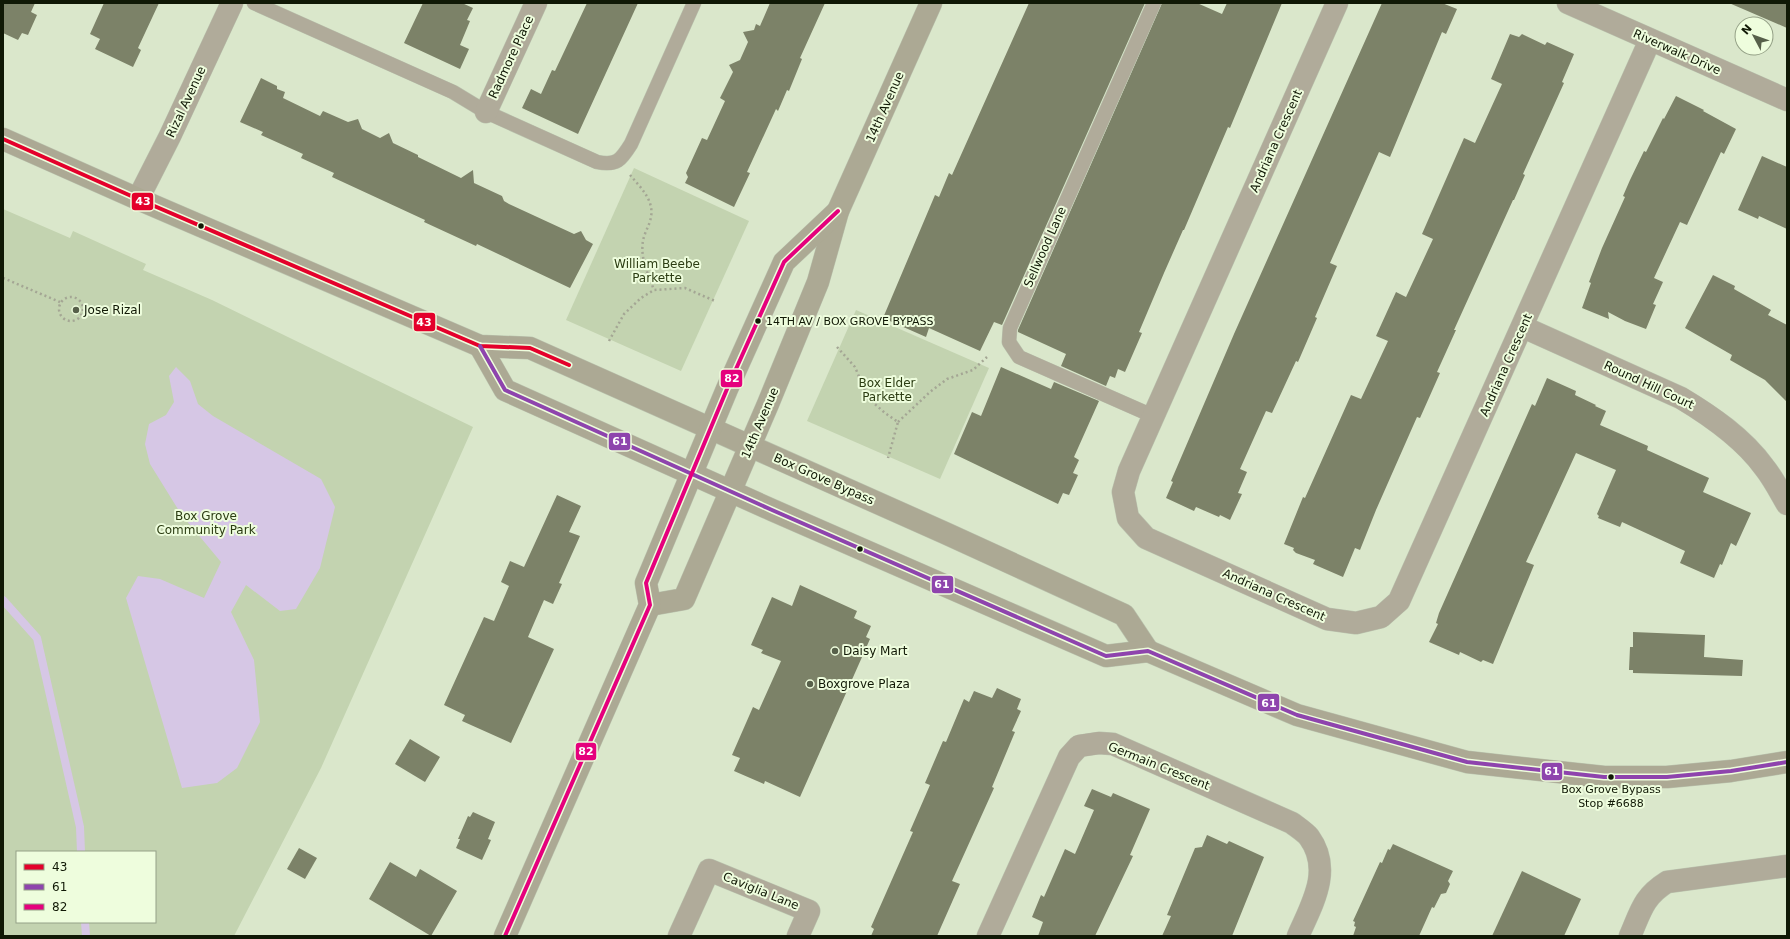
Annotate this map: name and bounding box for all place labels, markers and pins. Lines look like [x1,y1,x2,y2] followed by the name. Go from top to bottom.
[196,221,206,231] unlabelled marker
[83,303,141,317] place label: Jose Rizal
[71,305,81,315] marker: Jose Rizal
[766,315,934,328] place label: 14TH AV / BOX GROVE BYPASS
[753,316,763,326] marker: 14TH AV / BOX GROVE BYPASS
[855,544,865,554] unlabelled marker
[843,644,908,658] place label: Daisy Mart
[830,646,840,656] marker: Daisy Mart
[818,677,910,691] place label: Boxgrove Plaza
[805,679,815,689] marker: Boxgrove Plaza
[1606,772,1616,782] marker: Box Grove Bypass Stop #6688
[1561,783,1661,810] place label: Box Grove Bypass Stop #6688

